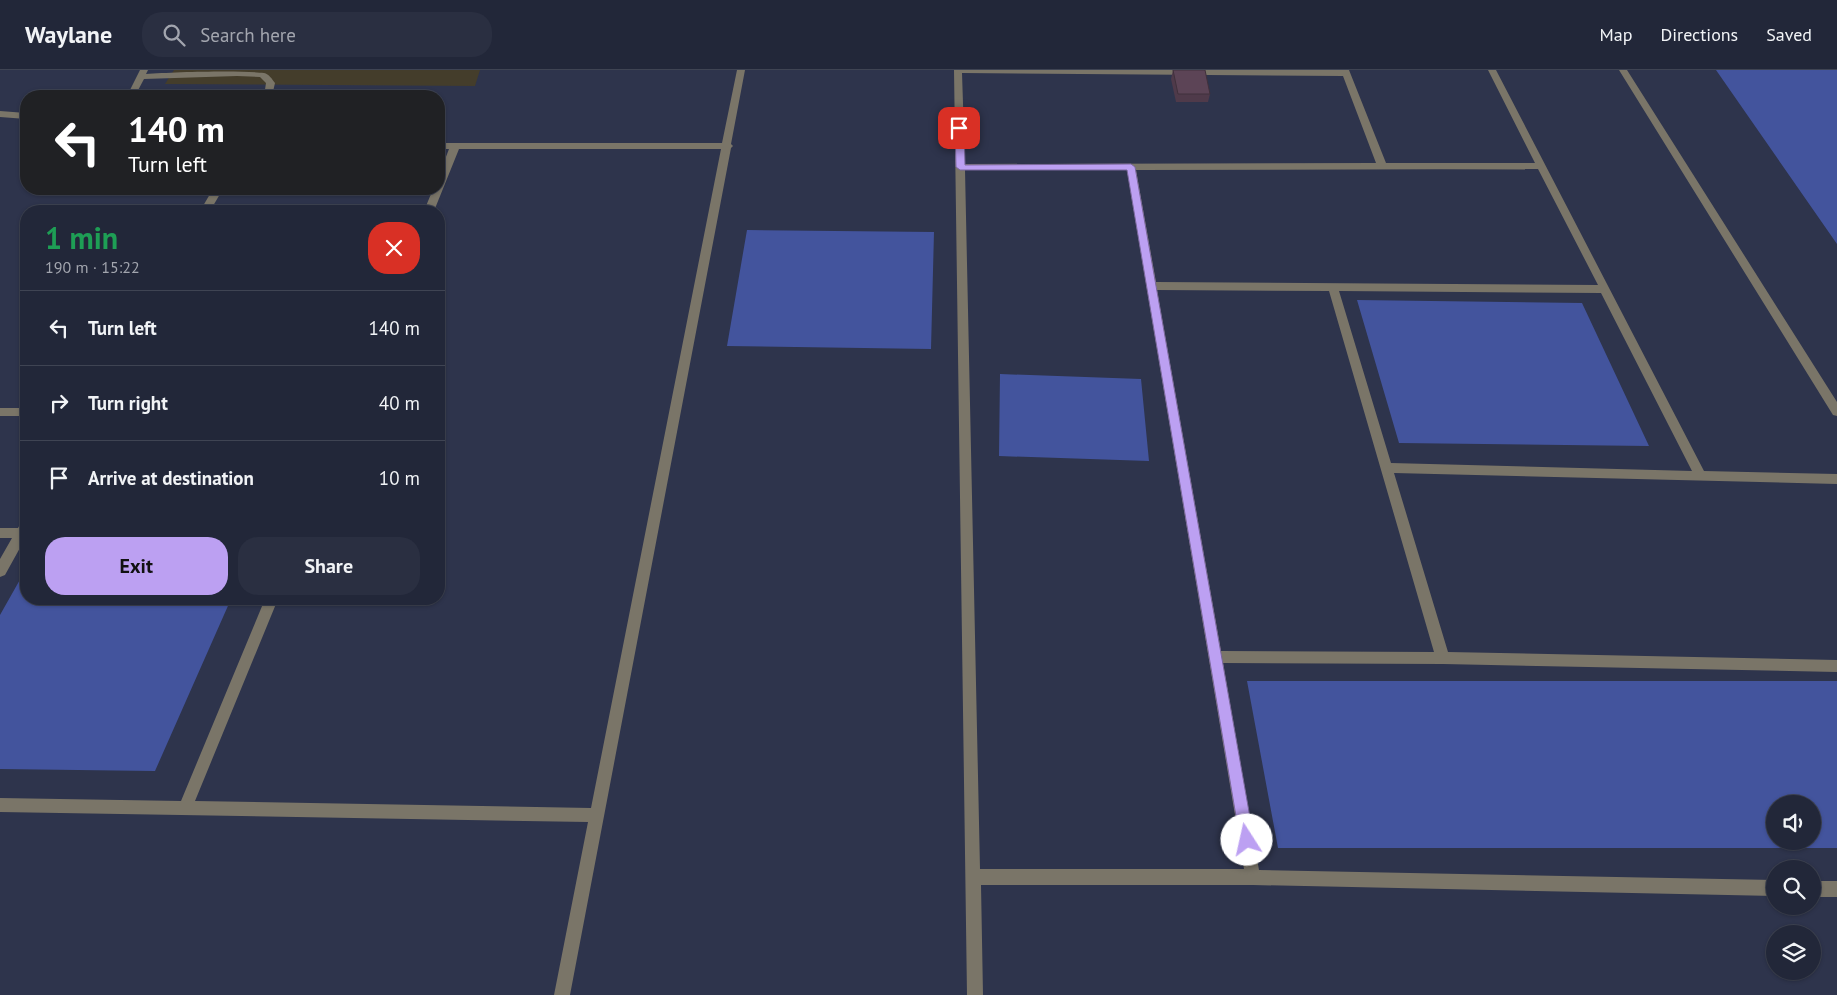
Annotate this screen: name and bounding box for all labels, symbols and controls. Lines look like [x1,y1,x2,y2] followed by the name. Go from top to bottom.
[142,12,492,57] search box
[25,19,112,50] text: Waylane
[160,21,188,49] icon: search
[200,23,296,47] text: Search here
[1600,23,1632,46] text: Map
[1660,23,1738,46] text: Directions
[1766,23,1812,46] text: Saved
[128,106,225,152] text: 140 m
[938,107,980,149] pin
[45,110,110,175] icon: left
[945,114,973,142] icon: arrive
[128,150,207,178] text: Turn left
[45,218,118,257] text: 1 min
[368,222,420,274] button: close
[45,257,140,277] text: 190 m · 15:22
[45,314,73,342] icon: left
[88,316,157,340] text: Turn left
[368,316,420,340] text: 140 m
[45,389,73,417] icon: right
[88,391,168,415] text: Turn right
[379,391,420,415] text: 40 m
[45,464,73,492] icon: arrive
[88,466,254,490] text: Arrive at destination
[379,466,420,490] text: 10 m
[45,537,228,595] button: Exit
[238,537,420,595] button: Share
[1766,795,1821,980] map controls
[1766,795,1821,850] button: sound
[1220,813,1272,865] position arrow
[1766,860,1821,915] button: search
[1766,925,1821,980] button: layers

